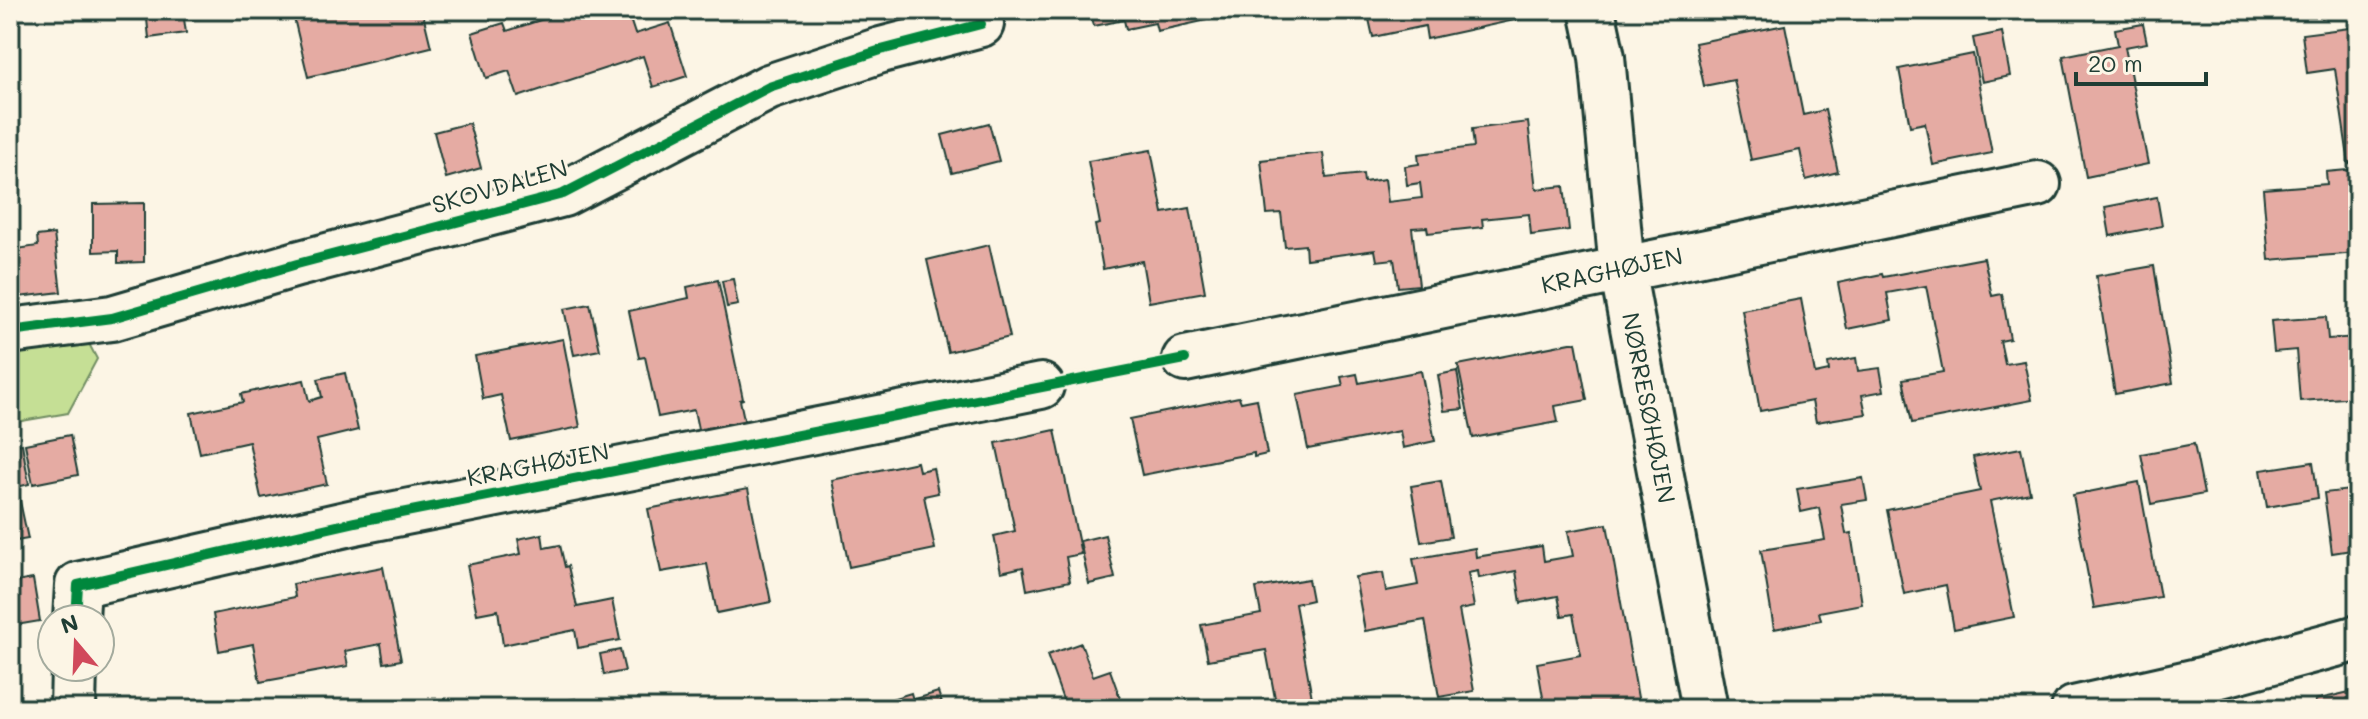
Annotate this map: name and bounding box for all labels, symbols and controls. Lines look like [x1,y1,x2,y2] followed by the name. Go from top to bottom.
[2076,36,2206,86] scale bar
[2088,47,2143,78] text: 20 m
[428,151,571,220] street label: SKOVDALEN
[1538,239,1685,300] street label: KRAGHØJEN
[1616,310,1683,506] street label: NØRRESØHØJEN
[464,435,611,492] street label: KRAGHØJEN
[36,603,116,683] north arrow
[57,607,82,640] text: N

